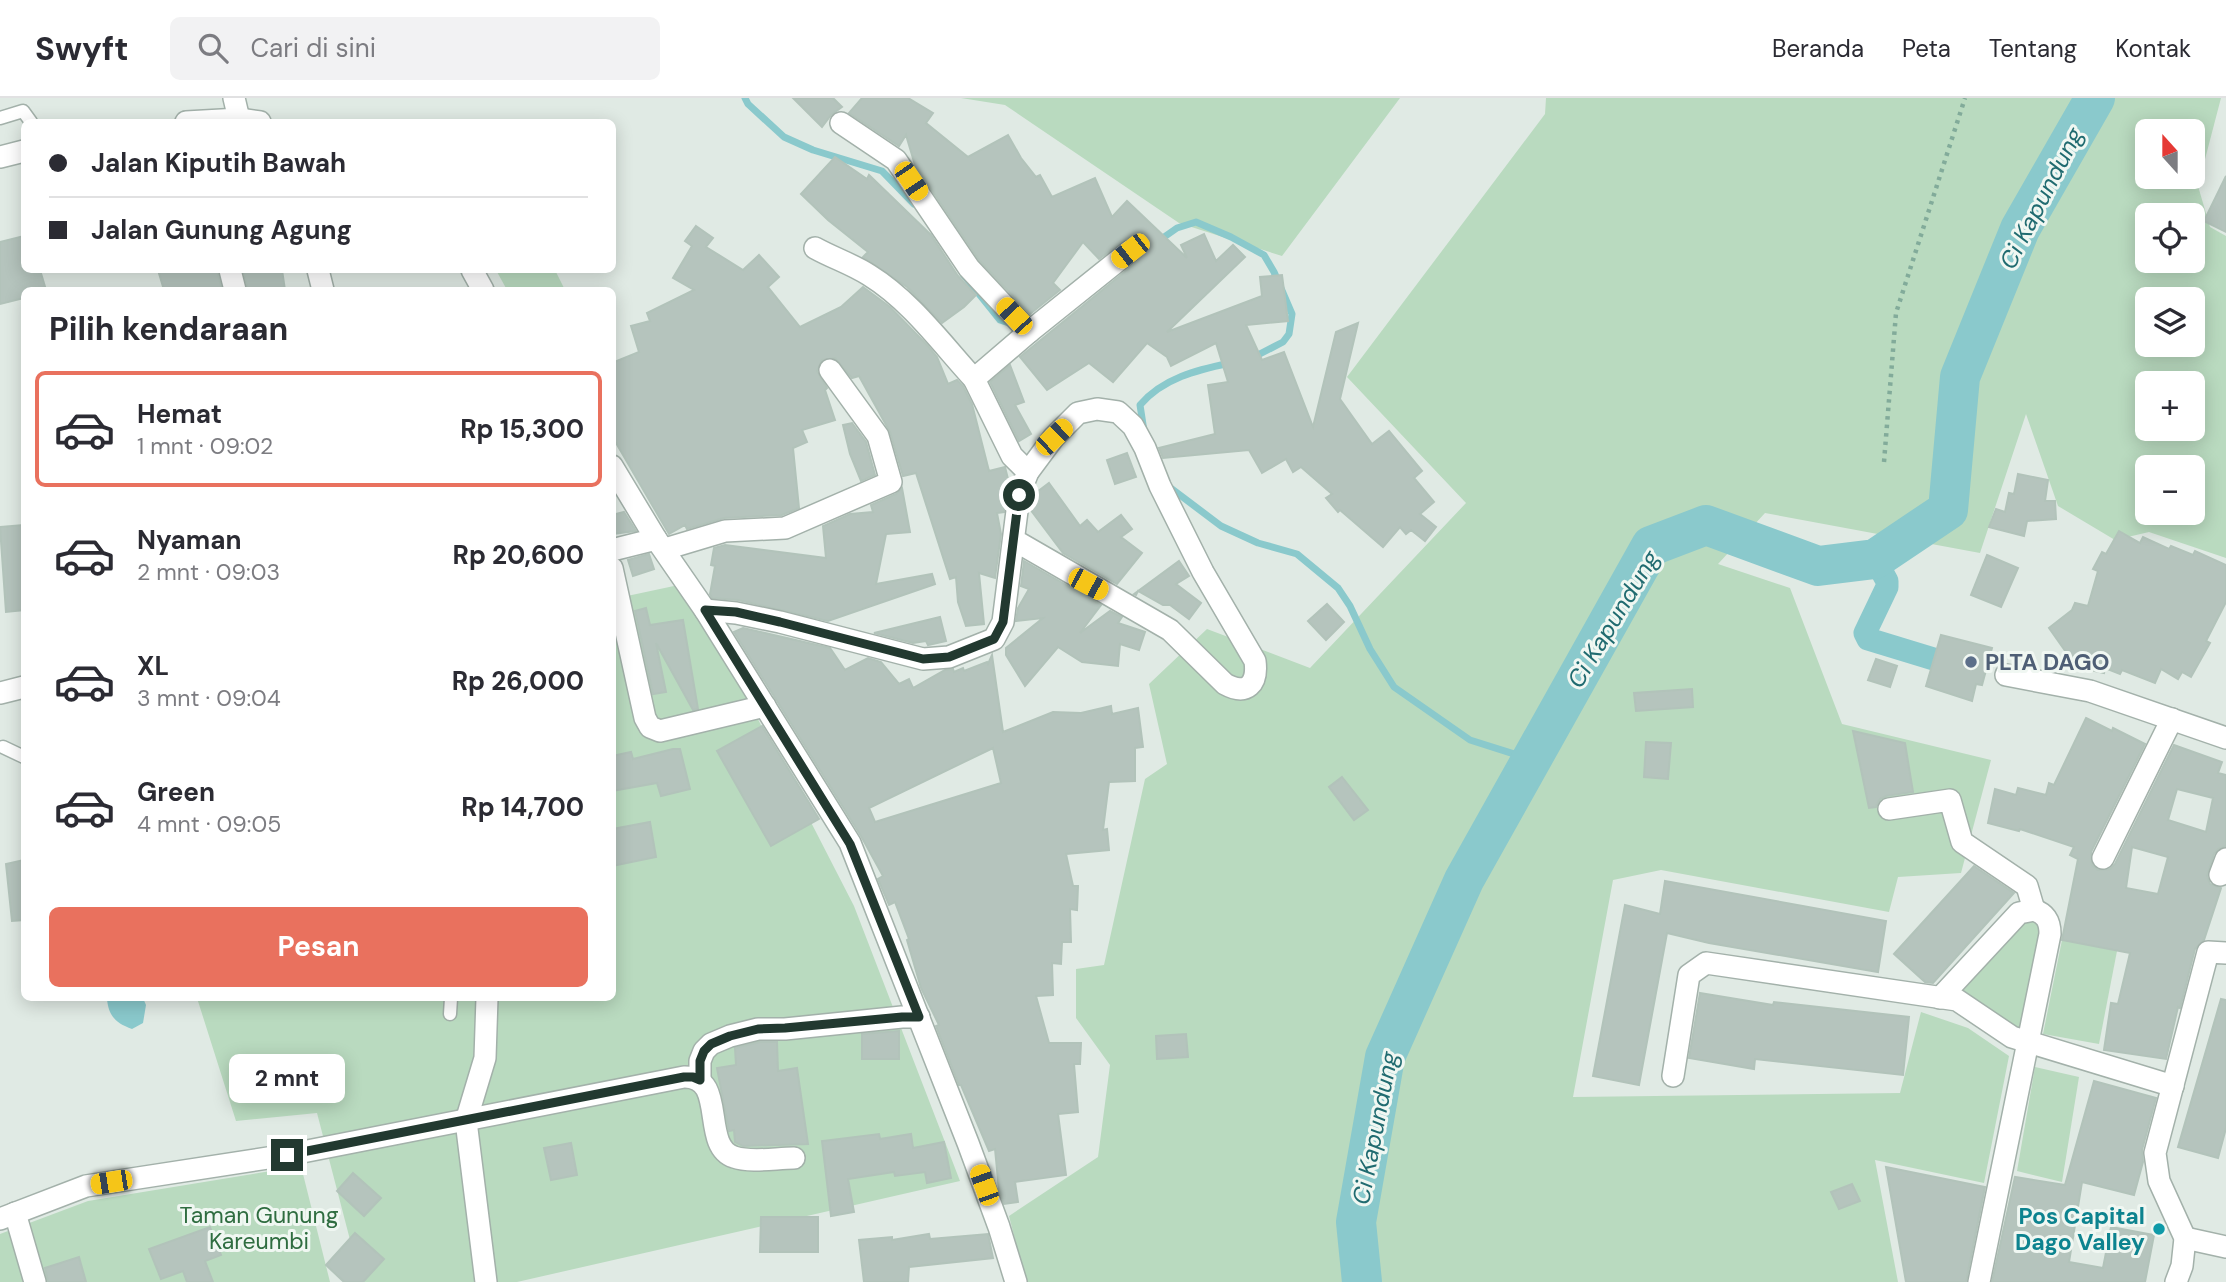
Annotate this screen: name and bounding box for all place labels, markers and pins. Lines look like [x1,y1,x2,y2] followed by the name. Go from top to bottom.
[1985,647,2110,677] place label: PLTA DAGO
[1963,654,1979,670] marker: PLTA DAGO
[2015,1201,2145,1257] place label: Pos Capital Dago Valley
[2151,1221,2167,1237] marker: Pos Capital Dago Valley

